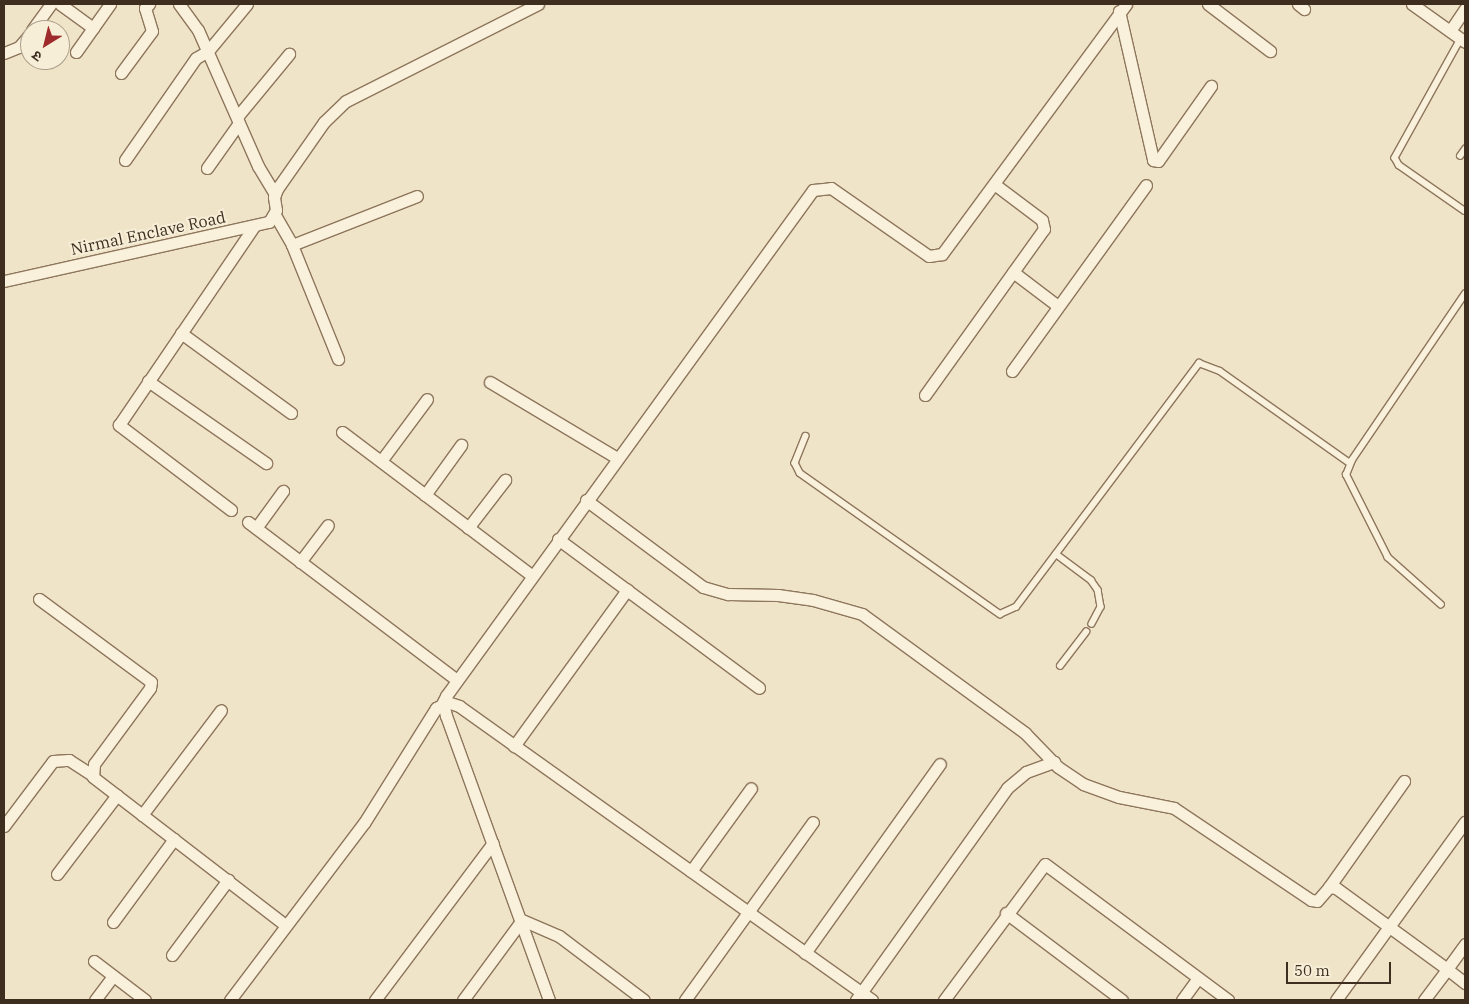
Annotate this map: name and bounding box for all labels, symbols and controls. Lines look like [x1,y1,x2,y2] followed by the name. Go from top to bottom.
[20,20,70,70] north arrow
[28,47,45,66] text: उ
[69,207,227,259] street label: Nirmal Enclave Road
[1289,952,1394,984] scale bar
[1294,961,1330,980] text: 50 m

